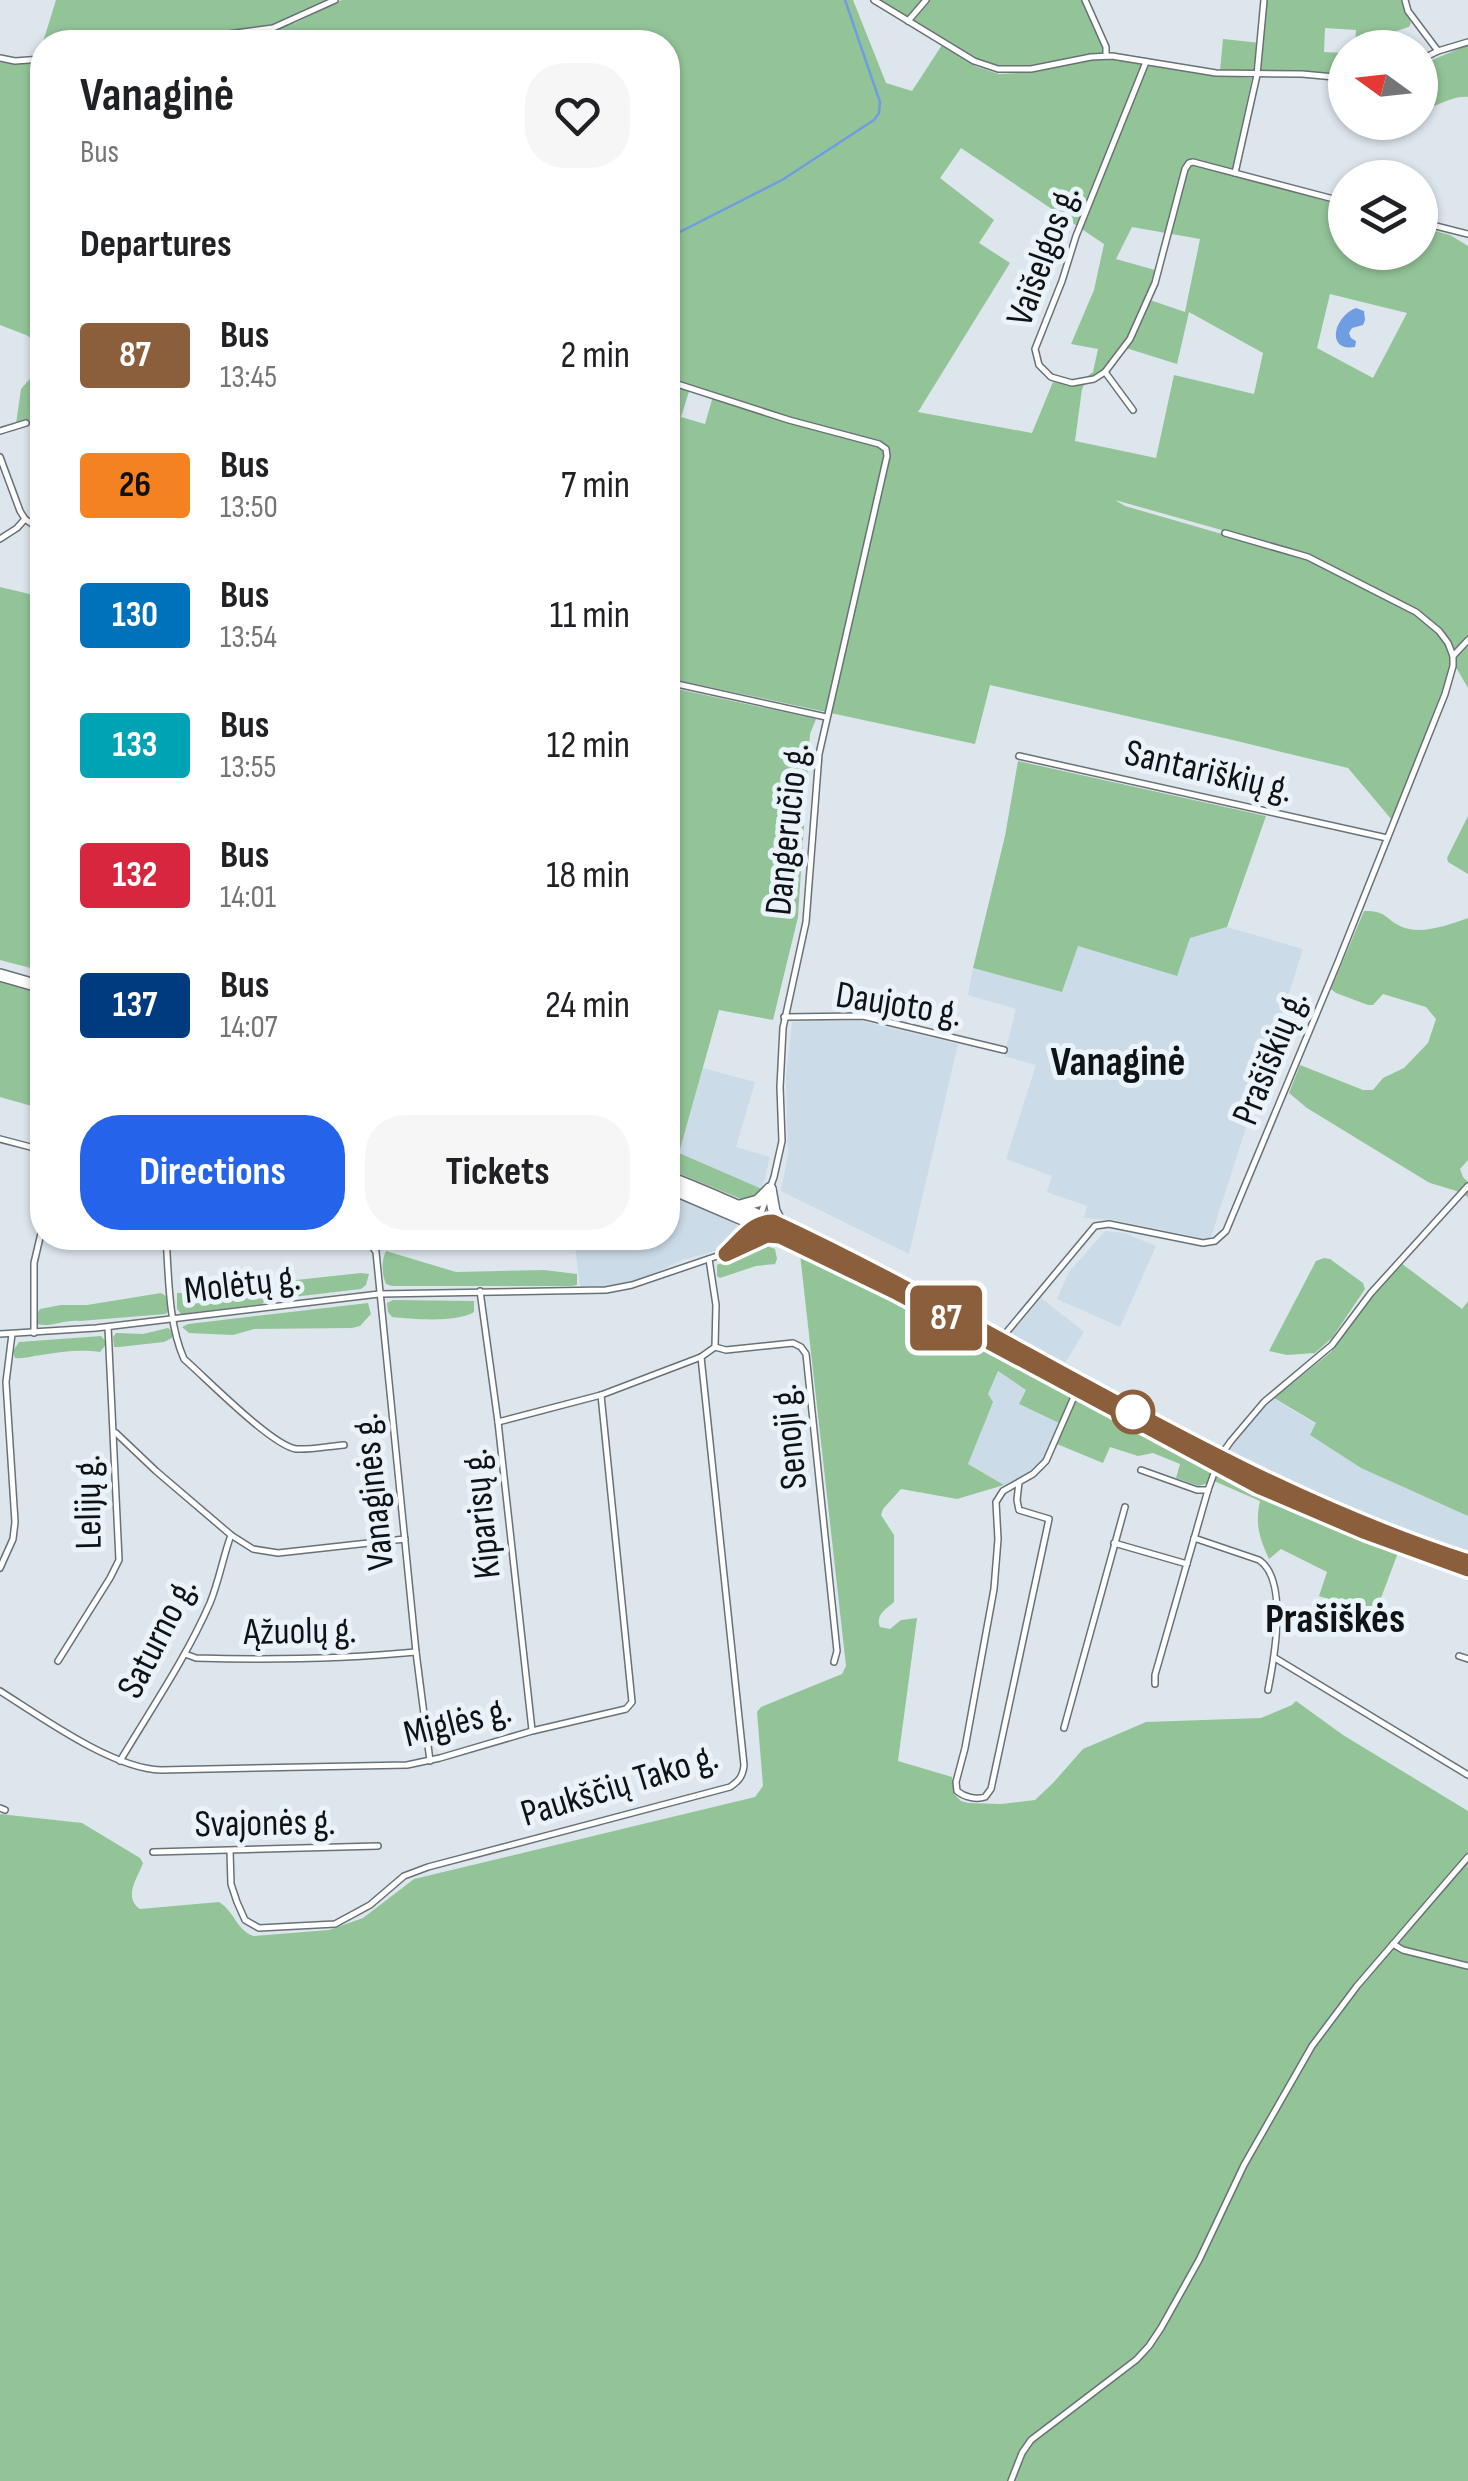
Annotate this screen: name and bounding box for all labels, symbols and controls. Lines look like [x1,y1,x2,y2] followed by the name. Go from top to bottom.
[1328,30,1438,140] north arrow
[1328,30,1438,270] map controls
[525,63,630,168] button: heart
[80,67,234,124] text: Vanaginė
[80,133,119,172] text: Bus
[1328,160,1438,270] button: layers
[997,179,1090,332] street label: Vaišelgos g.
[80,222,232,267] text: Departures
[220,313,269,358] text: Bus
[561,333,630,378] text: 2 min
[119,334,151,377] text: 87
[220,358,277,397] text: 13:45
[220,443,269,488] text: Bus
[561,463,630,508] text: 7 min
[119,464,151,507] text: 26
[220,488,278,527] text: 13:50
[220,573,269,618] text: Bus
[550,593,630,638] text: 11 min
[112,594,158,637] text: 130
[220,618,277,657] text: 13:54
[220,703,269,748] text: Bus
[547,723,630,768] text: 12 min
[112,724,158,767] text: 133
[1120,730,1297,813] street label: Santariškių g.
[756,741,819,917] street label: Dangeručio g.
[220,748,276,787] text: 13:55
[220,833,269,878] text: Bus
[546,853,630,898] text: 18 min
[113,854,157,897] text: 132
[220,878,276,917] text: 14:01
[220,963,269,1008] text: Bus
[833,972,965,1037] street label: Daujoto g.
[545,983,630,1028] text: 24 min
[113,984,157,1027] text: 137
[1223,984,1318,1131] street label: Prašiškių g.
[220,1008,278,1047] text: 14:07
[1051,1037,1185,1088] district label: Vanaginė
[80,1115,345,1230] button: Directions
[365,1115,630,1230] button: Tickets
[182,1255,303,1314] street label: Molėtų g.
[901,1286,991,1350] line badge: 87
[930,1297,962,1340] text: 87
[762,1382,817,1492] street label: Senoji g.
[1112,1391,1154,1433] unlabelled marker
[343,1411,404,1572] street label: Vanaginės g.
[452,1447,511,1581] street label: Kiparisų g.
[65,1454,112,1550] street label: Lelijų g.
[108,1570,207,1706] street label: Saturno g.
[1265,1594,1405,1645] district label: Prašiškės
[242,1608,357,1655] street label: Ąžuolų g.
[399,1687,516,1757] street label: Miglės g.
[516,1734,723,1837] street label: Paukščių Tako g.
[194,1800,336,1847] street label: Svajonės g.

